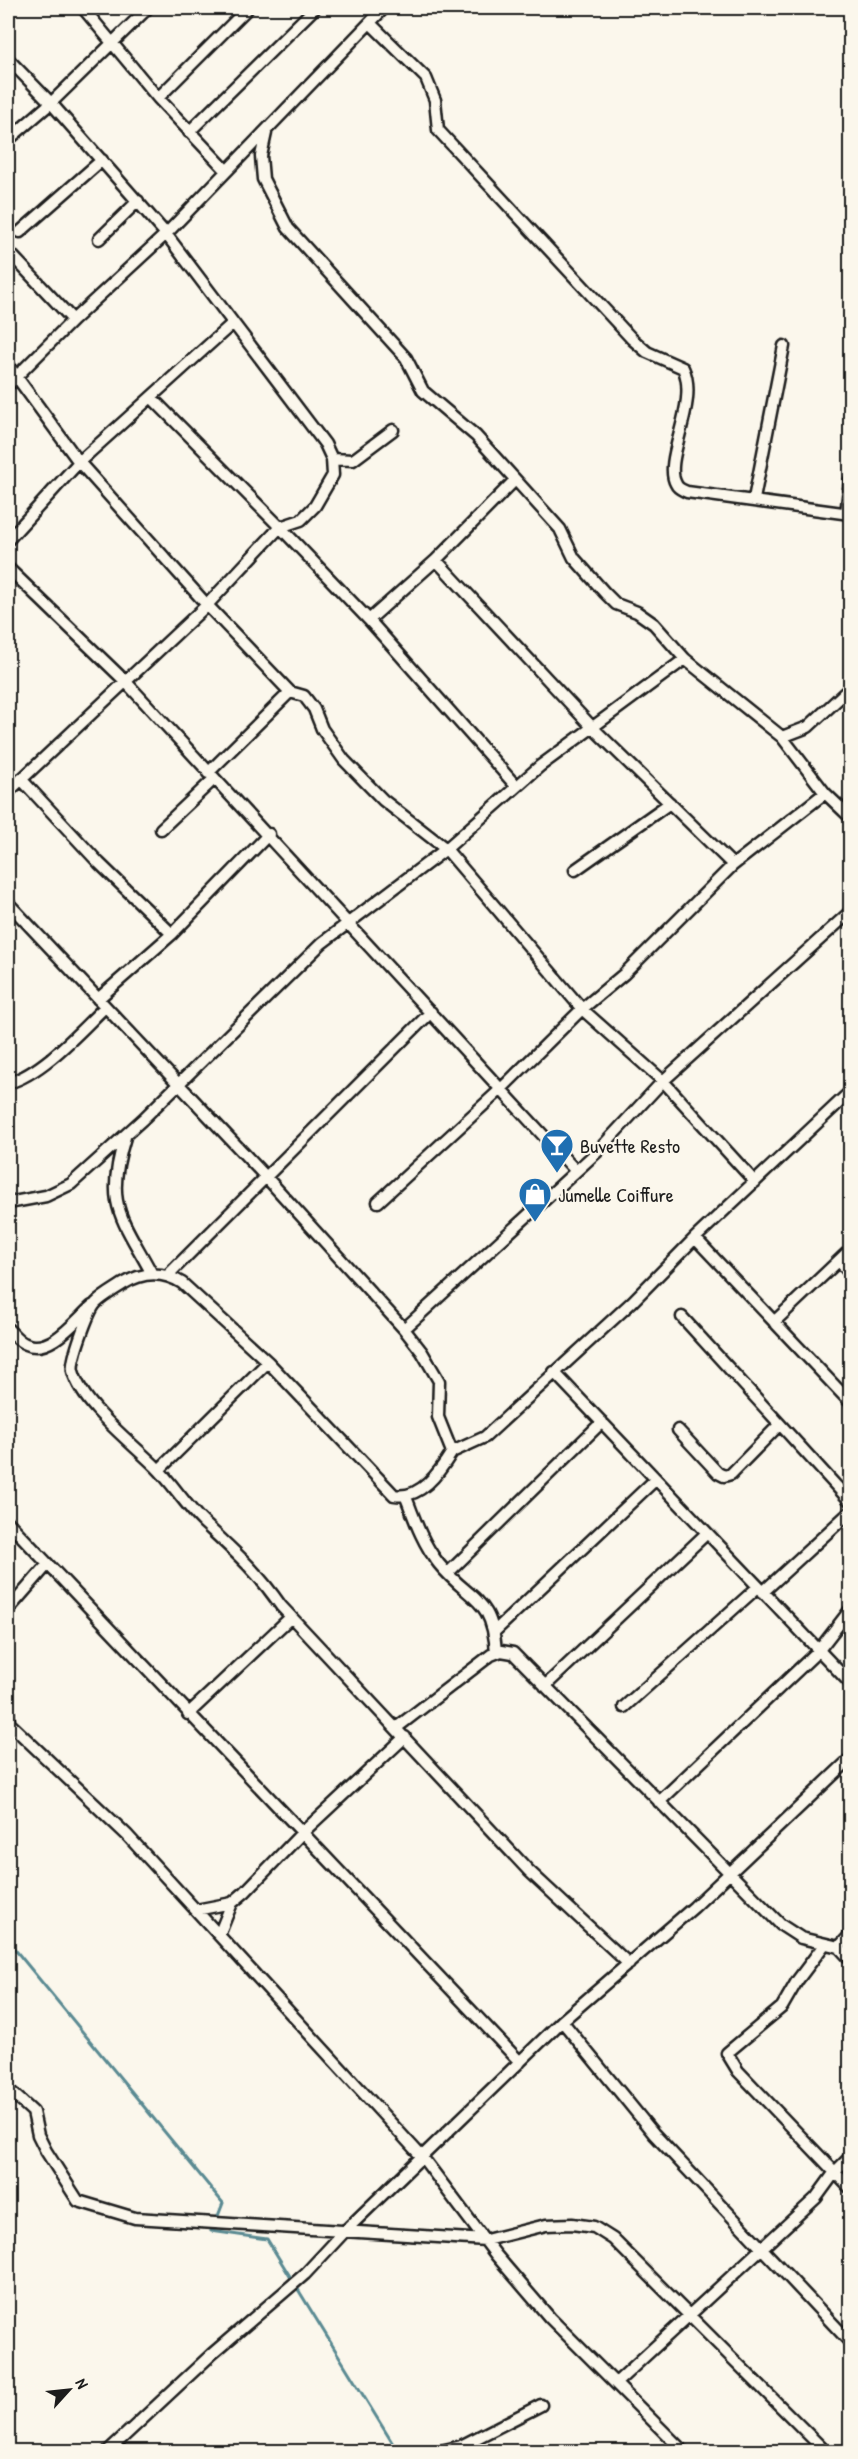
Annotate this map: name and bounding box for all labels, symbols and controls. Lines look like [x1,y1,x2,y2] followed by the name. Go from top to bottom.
[539,1127,575,1174] bar icon: Buvette Resto
[580,1132,680,1159] place label: Buvette Resto
[517,1176,553,1223] shop icon: Jumelle Coiffure
[558,1181,674,1208] place label: Jumelle Coiffure
[39,2360,99,2420] north arrow
[71,2374,94,2392] text: N

